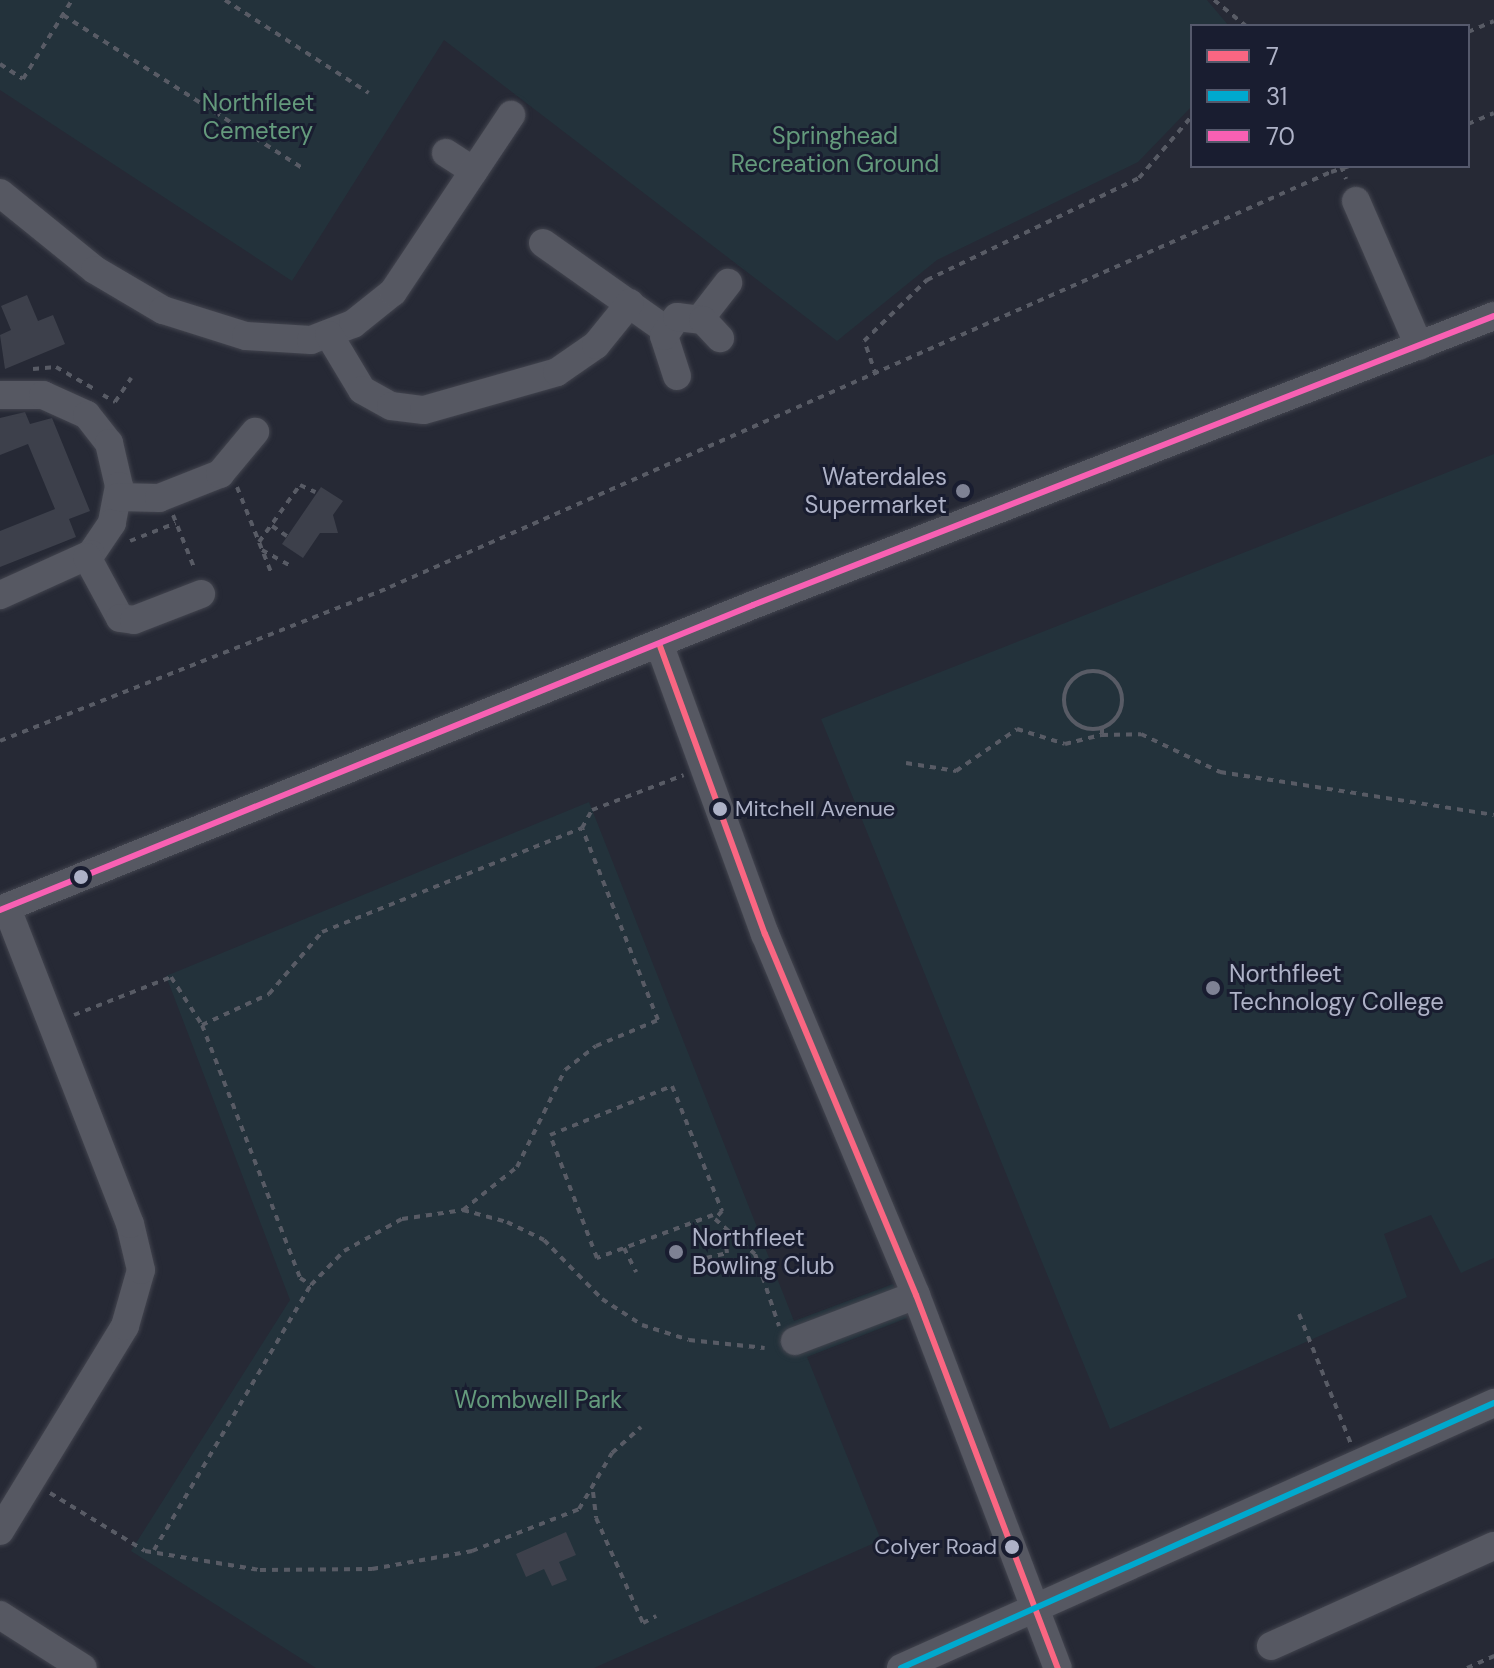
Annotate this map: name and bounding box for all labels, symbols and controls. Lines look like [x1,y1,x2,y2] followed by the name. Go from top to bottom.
[1190,24,1470,168] legend
[1266,41,1279,72] text: 7
[1266,81,1287,112] text: 31
[202,89,314,145] park label: Northfleet Cemetery
[1266,121,1295,152] text: 70
[731,122,939,178] park label: Springhead Recreation Ground
[805,463,947,519] place label: Waterdales Supermarket
[954,482,972,500] marker: Waterdales Supermarket
[735,796,895,822] place label: Mitchell Avenue
[712,801,728,817] marker: Mitchell Avenue
[73,869,89,885] unlabelled marker
[1229,960,1444,1016] place label: Northfleet Technology College
[1204,979,1222,997] marker: Northfleet Technology College
[692,1224,835,1280] place label: Northfleet Bowling Club
[667,1243,685,1261] marker: Northfleet Bowling Club
[454,1386,622,1414] park label: Wombwell Park
[874,1534,997,1560] place label: Colyer Road
[1004,1539,1020,1555] marker: Colyer Road

